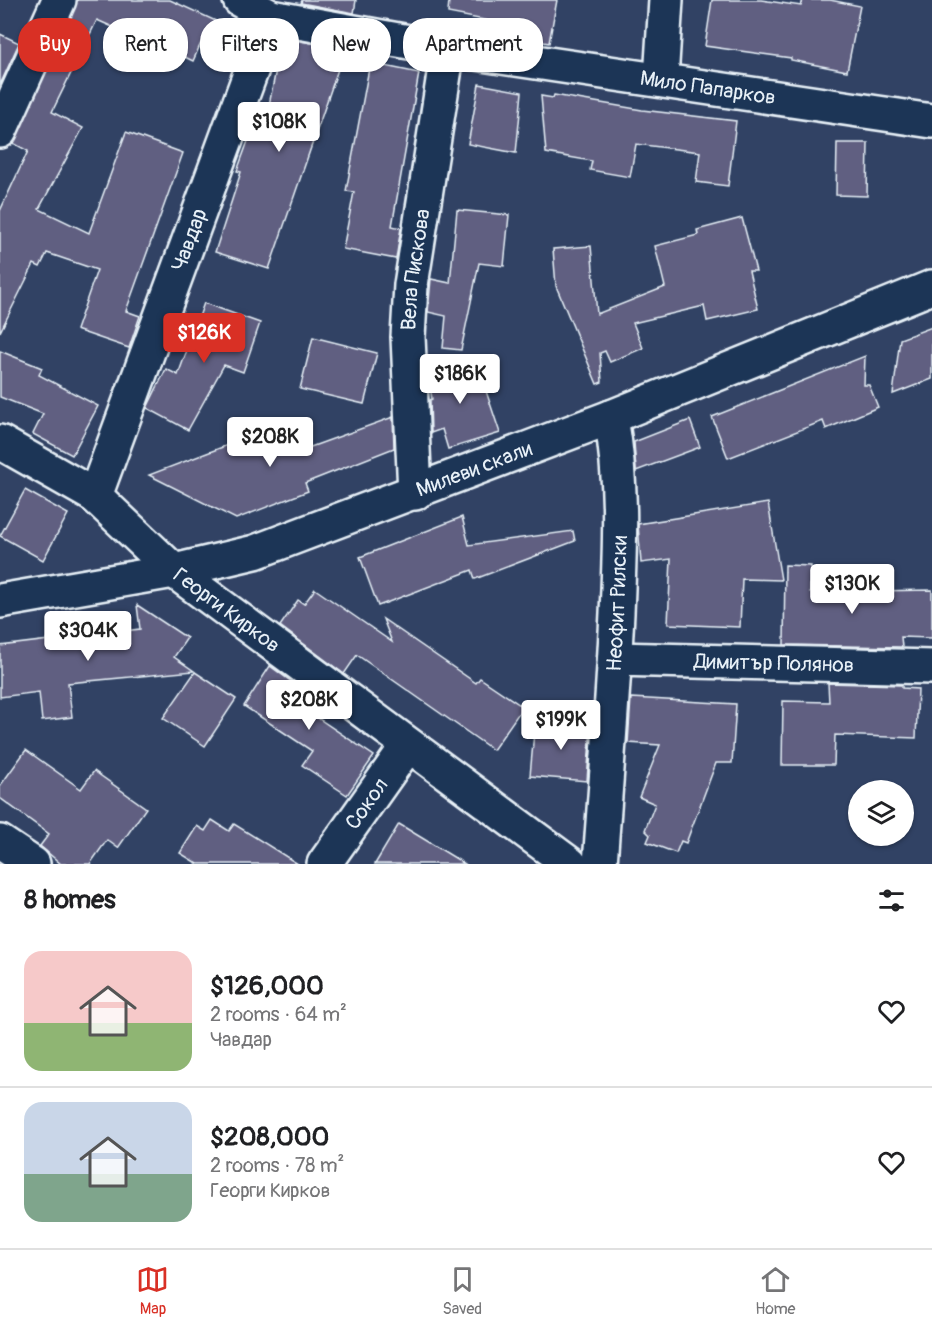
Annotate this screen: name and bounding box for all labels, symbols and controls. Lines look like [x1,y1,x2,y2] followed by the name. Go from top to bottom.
[18,18,91,72] chip: Buy
[103,18,188,72] chip: Rent
[200,18,299,72] chip: Filters
[311,18,391,72] chip: New
[403,18,543,72] chip: Apartment
[638,65,777,112] street label: Мило Папарков
[237,102,321,153] pin: $108K
[252,109,306,134] text: $108K
[166,205,214,275] street label: Чавдар
[395,207,437,331] street label: Вела Пискова
[162,313,246,364] pin: $126K
[177,320,231,345] text: $126K
[418,354,502,405] pin: $186K
[434,361,486,386] text: $186K
[228,417,312,468] pin: $208K
[241,424,299,449] text: $208K
[412,435,536,504] street label: Милеви скали
[601,535,634,672] street label: Неофит Рилски
[168,562,285,659] street label: Георги Кирков
[810,564,894,615] pin: $130K
[824,571,880,596] text: $130K
[46,611,130,662] pin: $304K
[58,618,118,643] text: $304K
[693,648,854,679] street label: Димитър Полянов
[267,680,351,731] pin: $208K
[280,687,338,712] text: $208K
[519,700,603,751] pin: $199K
[535,707,587,732] text: $199K
[339,773,395,835] street label: Сокол
[848,780,914,846] map controls
[848,780,914,846] button: layers
[24,884,116,916] text: 8 homes
[875,884,908,917] icon: filters
[210,970,324,1002] text: $126,000
[72,975,144,1047] icon: home
[875,995,908,1028] icon: heart
[210,1002,347,1027] text: 2 rooms · 64 m²
[210,1027,272,1052] text: Чавдар
[210,1121,329,1153] text: $208,000
[72,1126,144,1198] icon: home
[875,1146,908,1179] icon: heart
[210,1153,344,1178] text: 2 rooms · 78 m²
[210,1178,330,1203] text: Георги Кирков
[136,1263,169,1319] tab: Map
[442,1263,482,1319] tab: Saved
[755,1263,796,1319] tab: Home

